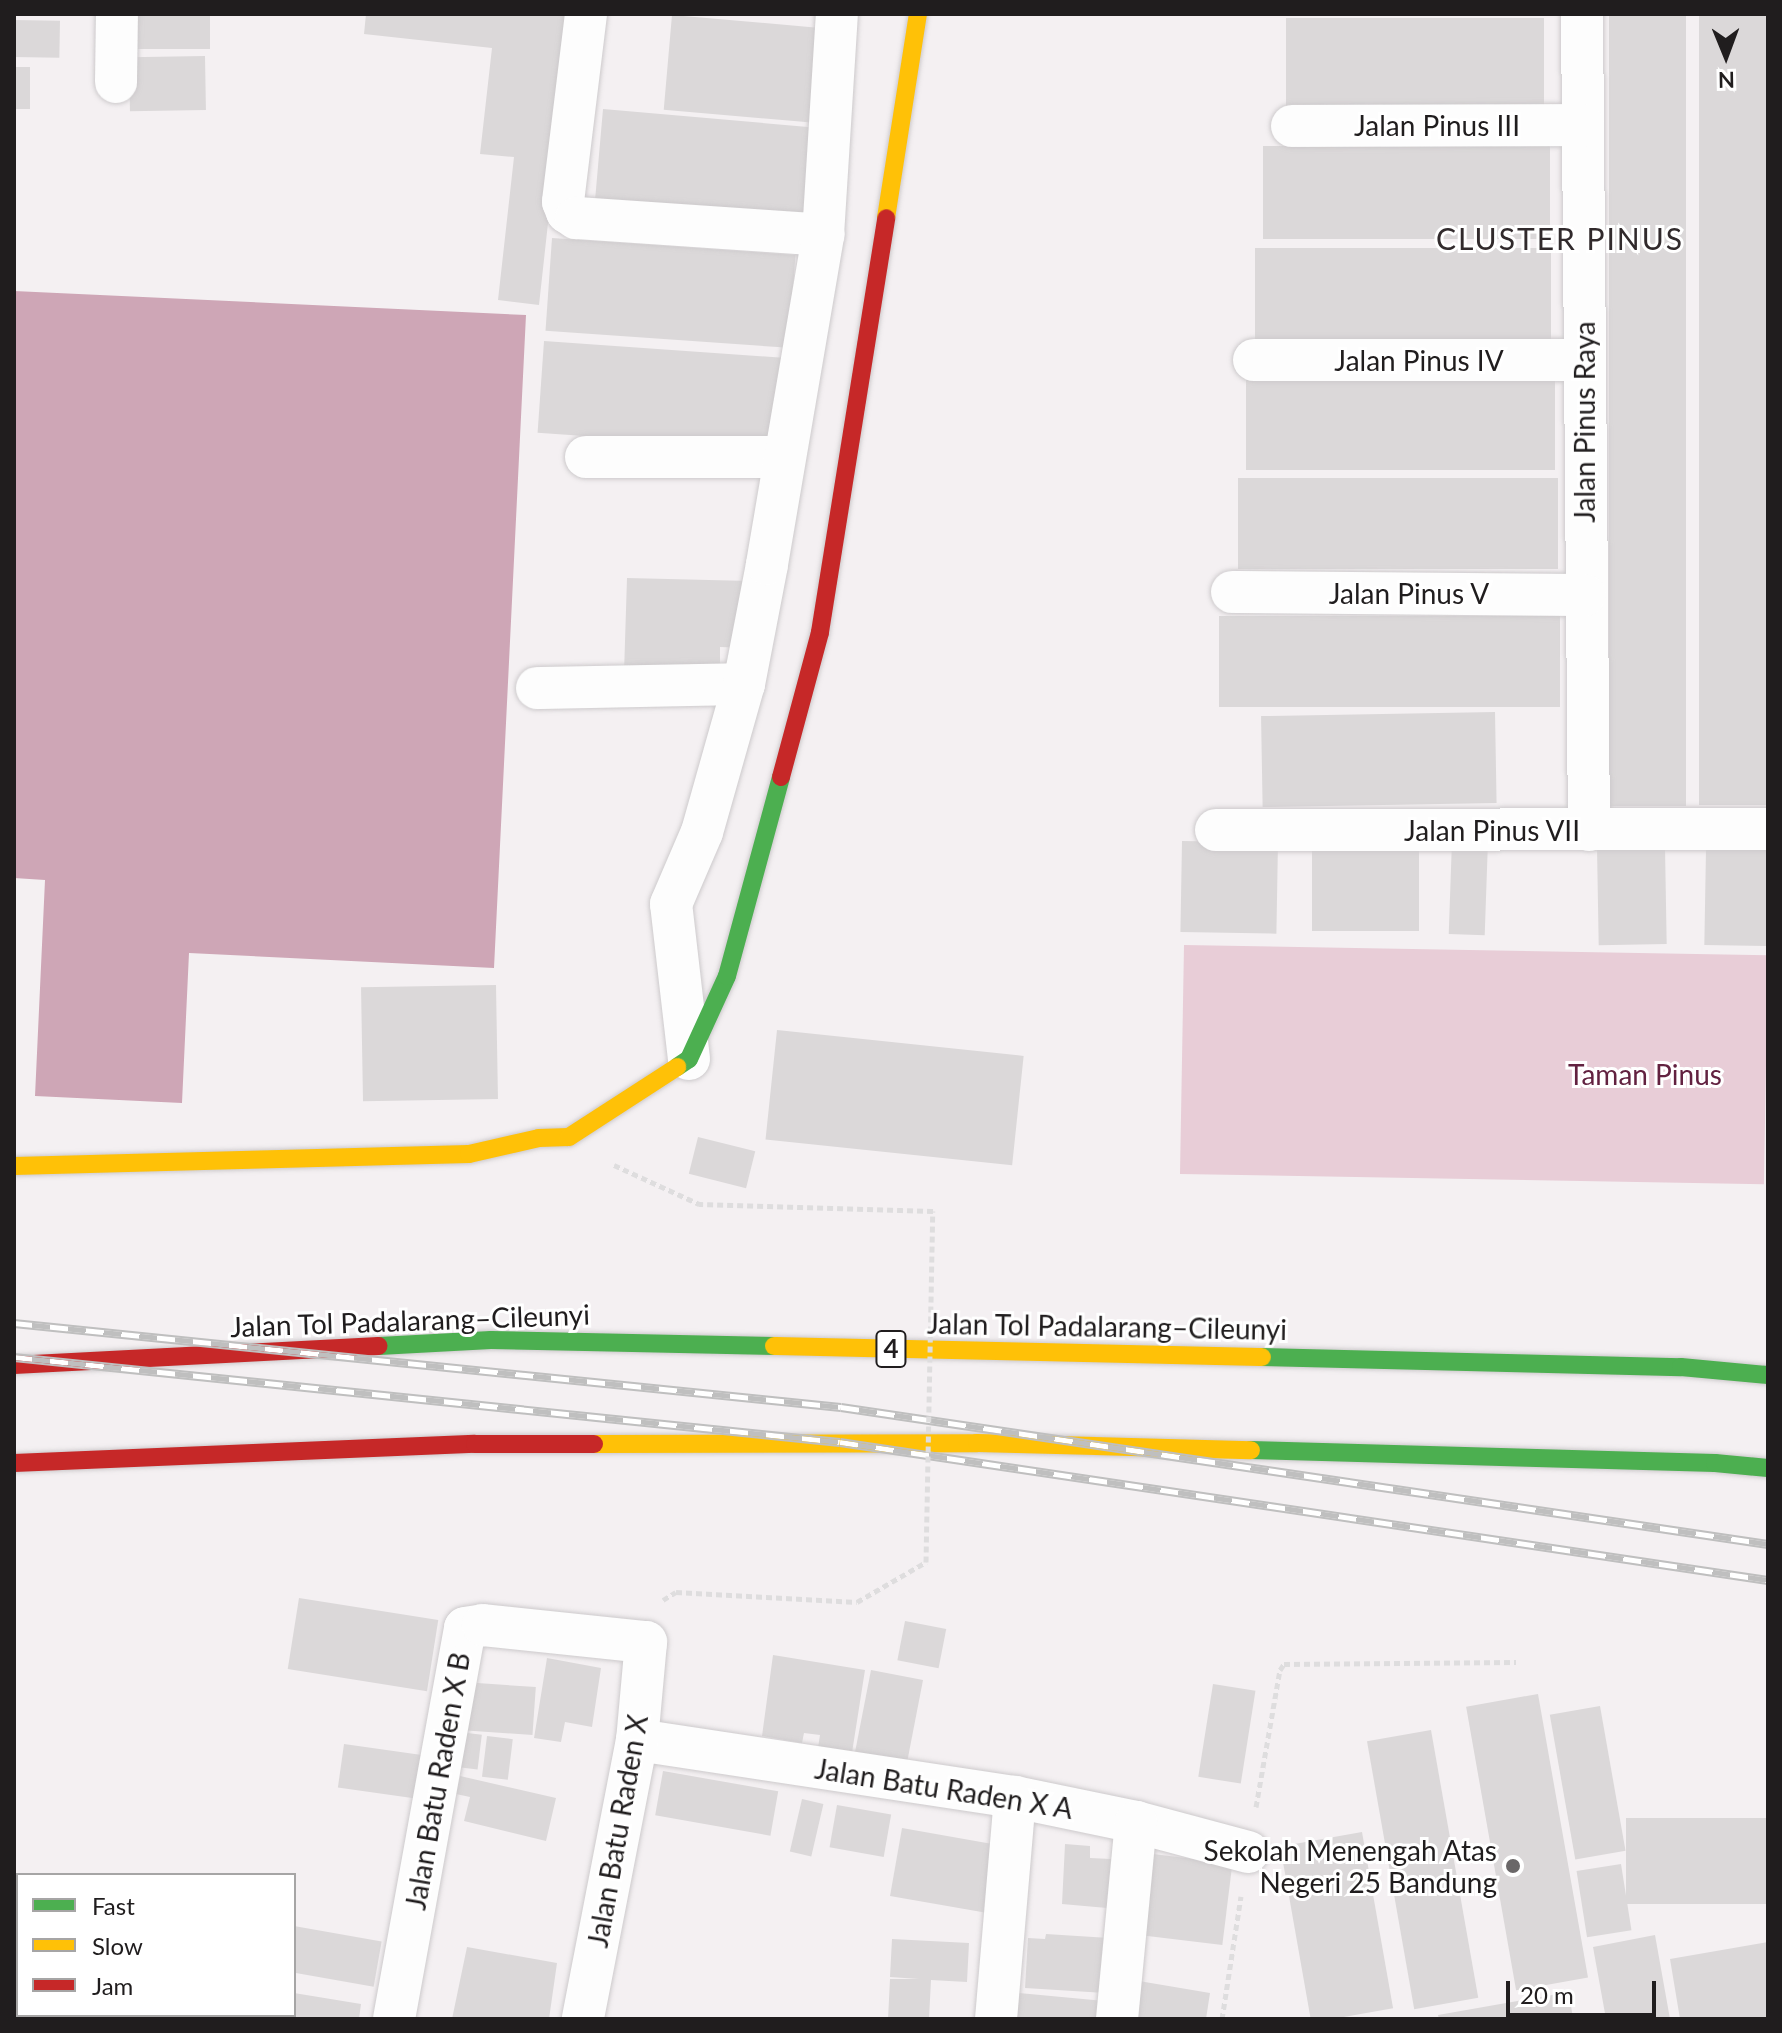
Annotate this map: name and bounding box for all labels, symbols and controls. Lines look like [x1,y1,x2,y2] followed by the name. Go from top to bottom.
[1686,16,1766,96] north arrow
[1718,67,1735,94] text: N
[1354,108,1520,142] street label: Jalan Pinus III
[1436,220,1684,256] district label: CLUSTER PINUS
[1567,321,1601,523] street label: Jalan Pinus Raya
[1334,343,1504,377] street label: Jalan Pinus IV
[1328,576,1490,610] street label: Jalan Pinus V
[1403,813,1581,847] street label: Jalan Pinus VII
[1568,1057,1722,1091] park label: Taman Pinus
[229,1297,591,1343] street label: Jalan Tol Padalarang–Cileunyi
[926,1306,1288,1346] street label: Jalan Tol Padalarang–Cileunyi
[875,1327,907,1371] road number: 4
[398,1650,476,1912] street label: Jalan Batu Raden X B
[580,1712,654,1950] street label: Jalan Batu Raden X
[812,1751,1076,1825] street label: Jalan Batu Raden X A
[1203,1833,1497,1899] place label: Sekolah Menengah Atas Negeri 25 Bandung
[1504,1857,1522,1875] marker: Sekolah Menengah Atas Negeri 25 Bandung
[16,1873,296,2017] legend
[92,1891,135,1920] text: Fast
[92,1931,143,1960] text: Slow
[1510,1965,1660,2015] scale bar
[92,1971,133,2000] text: Jam
[1520,1980,1574,2009] text: 20 m

